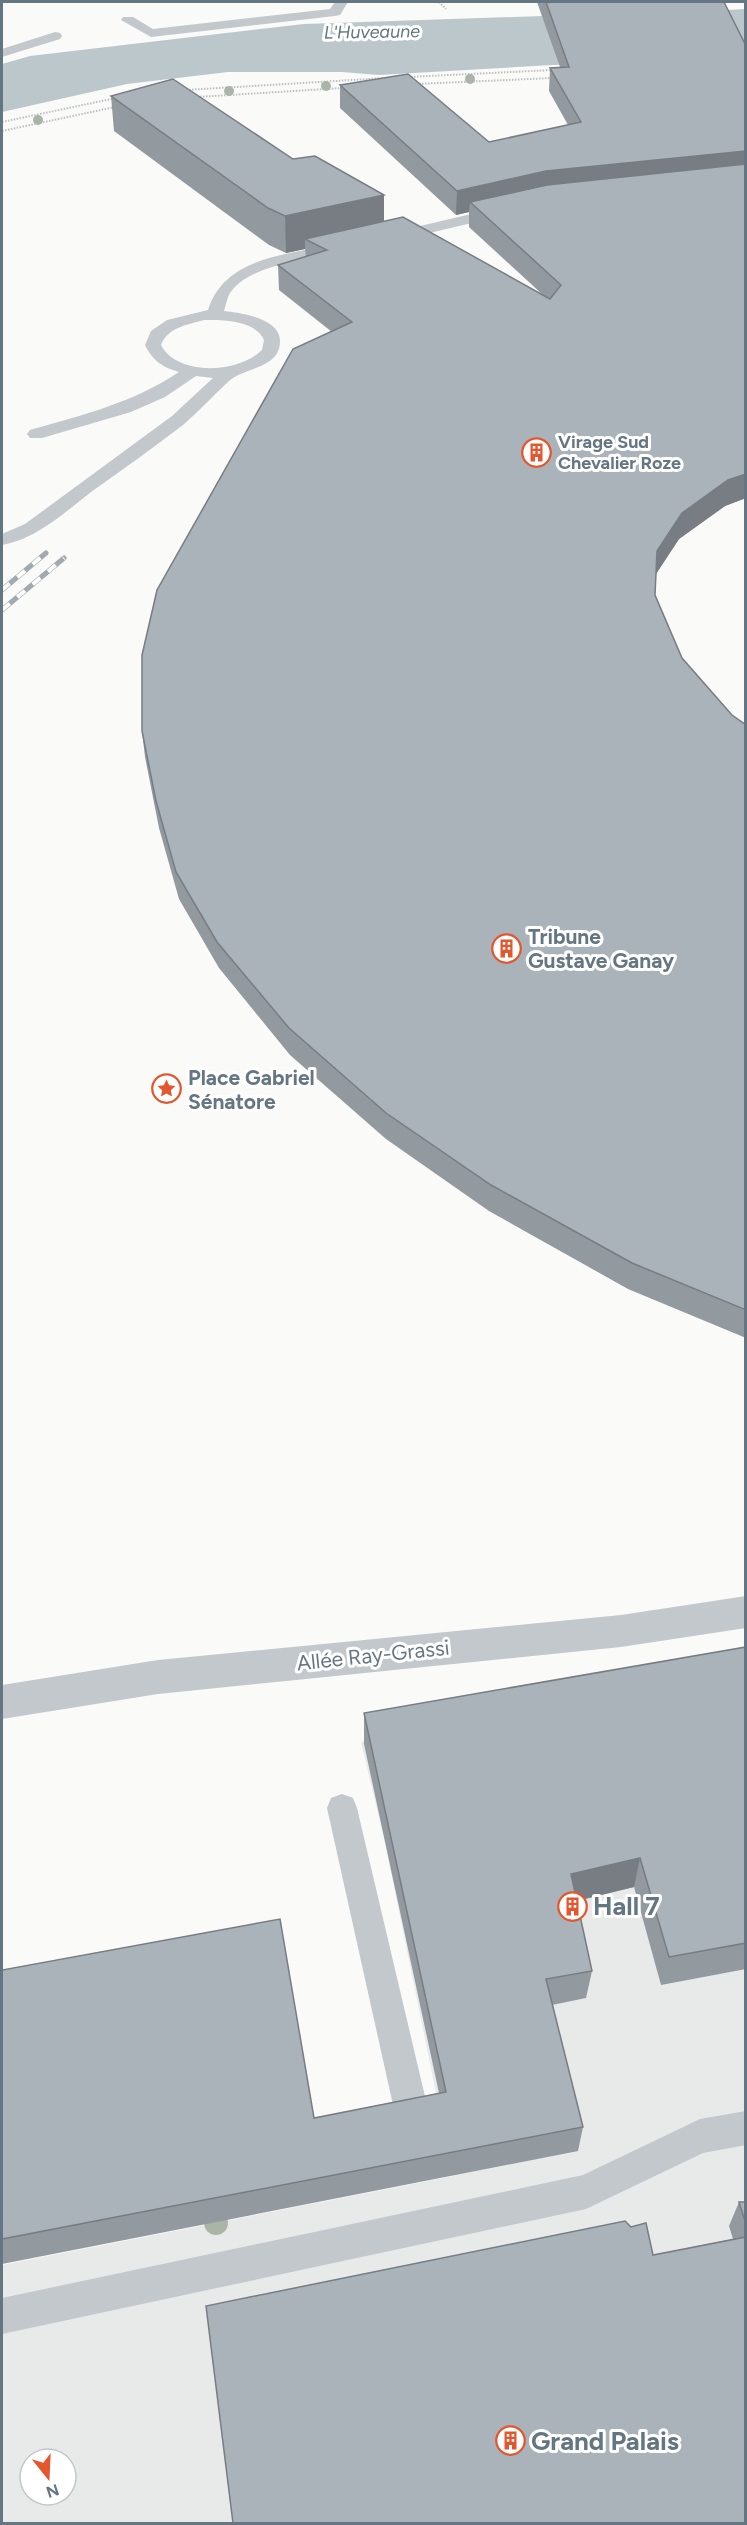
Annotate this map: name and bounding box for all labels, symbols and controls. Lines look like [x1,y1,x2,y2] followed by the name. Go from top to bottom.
[324,20,420,44] water label: L'Huveaune
[558,431,681,474] place label: Virage Sud Chevalier Roze
[521,436,553,468] building icon: Virage Sud Chevalier Roze
[528,924,675,973] place label: Tribune Gustave Ganay
[491,932,523,964] building icon: Tribune Gustave Ganay
[188,1065,315,1114] place label: Place Gabriel Sénatore
[151,1073,183,1105] place icon: Place Gabriel Sénatore
[295,1635,451,1675] street label: Allée Ray-Grassi
[556,1890,588,1922] building icon: Hall 7
[593,1890,660,1922] place label: Hall 7
[494,2425,526,2457] building icon: Grand Palais
[531,2425,679,2457] place label: Grand Palais
[18,2447,78,2507] north arrow
[44,2480,61,2502] text: N

